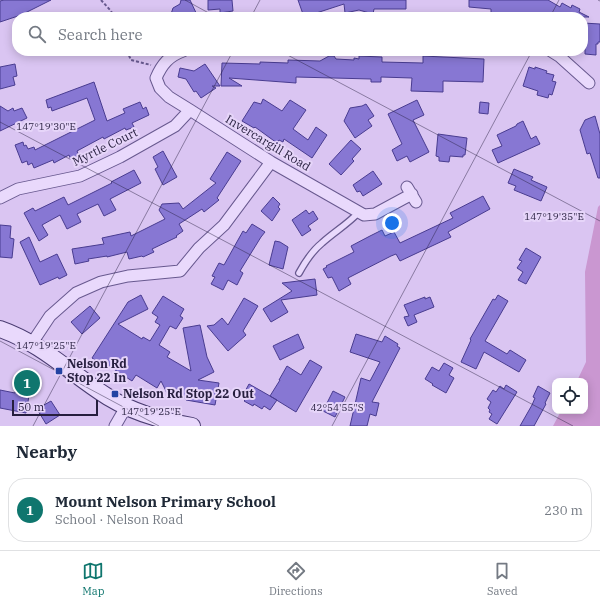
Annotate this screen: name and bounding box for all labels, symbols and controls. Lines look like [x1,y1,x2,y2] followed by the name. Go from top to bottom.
[12,12,588,56] search box
[26,23,48,45] icon: search
[58,25,143,44] text: Search here
[223,111,314,174] street label: Invercargill Road
[16,120,76,133] text: 147°19'30"E
[70,124,140,169] street label: Myrtle Court
[524,210,584,223] text: 147°19'35"E
[382,213,402,233] your location
[16,339,76,352] text: 147°19'25"E
[67,356,127,385] place label: Nelson Rd Stop 22 In
[54,366,64,376] marker: Nelson Rd Stop 22 In
[14,368,40,398] pin: 1
[552,378,588,414] map controls
[552,378,588,414] button: locate
[123,386,254,401] place label: Nelson Rd Stop 22 Out
[110,389,120,399] marker: Nelson Rd Stop 22 Out
[12,398,98,417] scale bar
[18,400,44,414] text: 50 m
[310,401,364,414] text: 42°54'55"S
[121,405,181,418] text: 147°19'25"E
[16,441,77,463] text: Nearby
[55,492,276,511] text: Mount Nelson Primary School
[26,502,34,519] text: 1
[544,502,583,519] text: 230 m
[55,511,183,528] text: School · Nelson Road
[82,560,105,598] tab: Map
[269,560,323,598] tab: Directions
[487,560,518,598] tab: Saved

